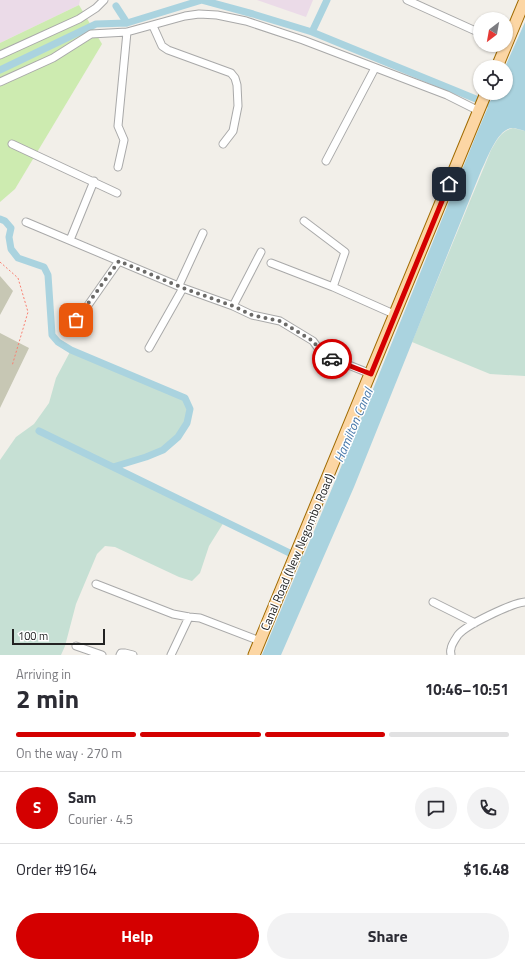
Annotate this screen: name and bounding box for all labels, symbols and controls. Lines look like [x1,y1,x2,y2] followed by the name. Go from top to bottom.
[473,12,513,52] north arrow
[473,12,513,100] map controls
[473,60,513,100] button: locate
[432,167,466,201] pin
[438,173,460,195] icon: home
[59,303,93,337] pin
[65,309,87,331] icon: bag
[312,339,352,379] courier
[321,348,343,370] icon: car
[328,383,378,465] water label: Hamilton Canal
[255,470,339,634] street label: Canal Road (New Negombo Road)
[12,627,105,646] scale bar
[18,628,48,644] text: 100 m
[16,664,71,684] text: Arriving in
[425,678,509,701] text: 10:46–10:51
[16,679,79,718] text: 2 min
[16,743,122,763] text: On the way · 270 m
[68,786,96,809] text: Sam
[415,787,457,829] button: chat
[467,787,509,829] button: phone
[33,796,41,819] text: S
[68,809,133,829] text: Courier · 4.5
[16,858,97,881] text: Order #9164
[463,858,509,881] text: $16.48
[16,913,259,959] button: Help
[267,913,509,959] button: Share

